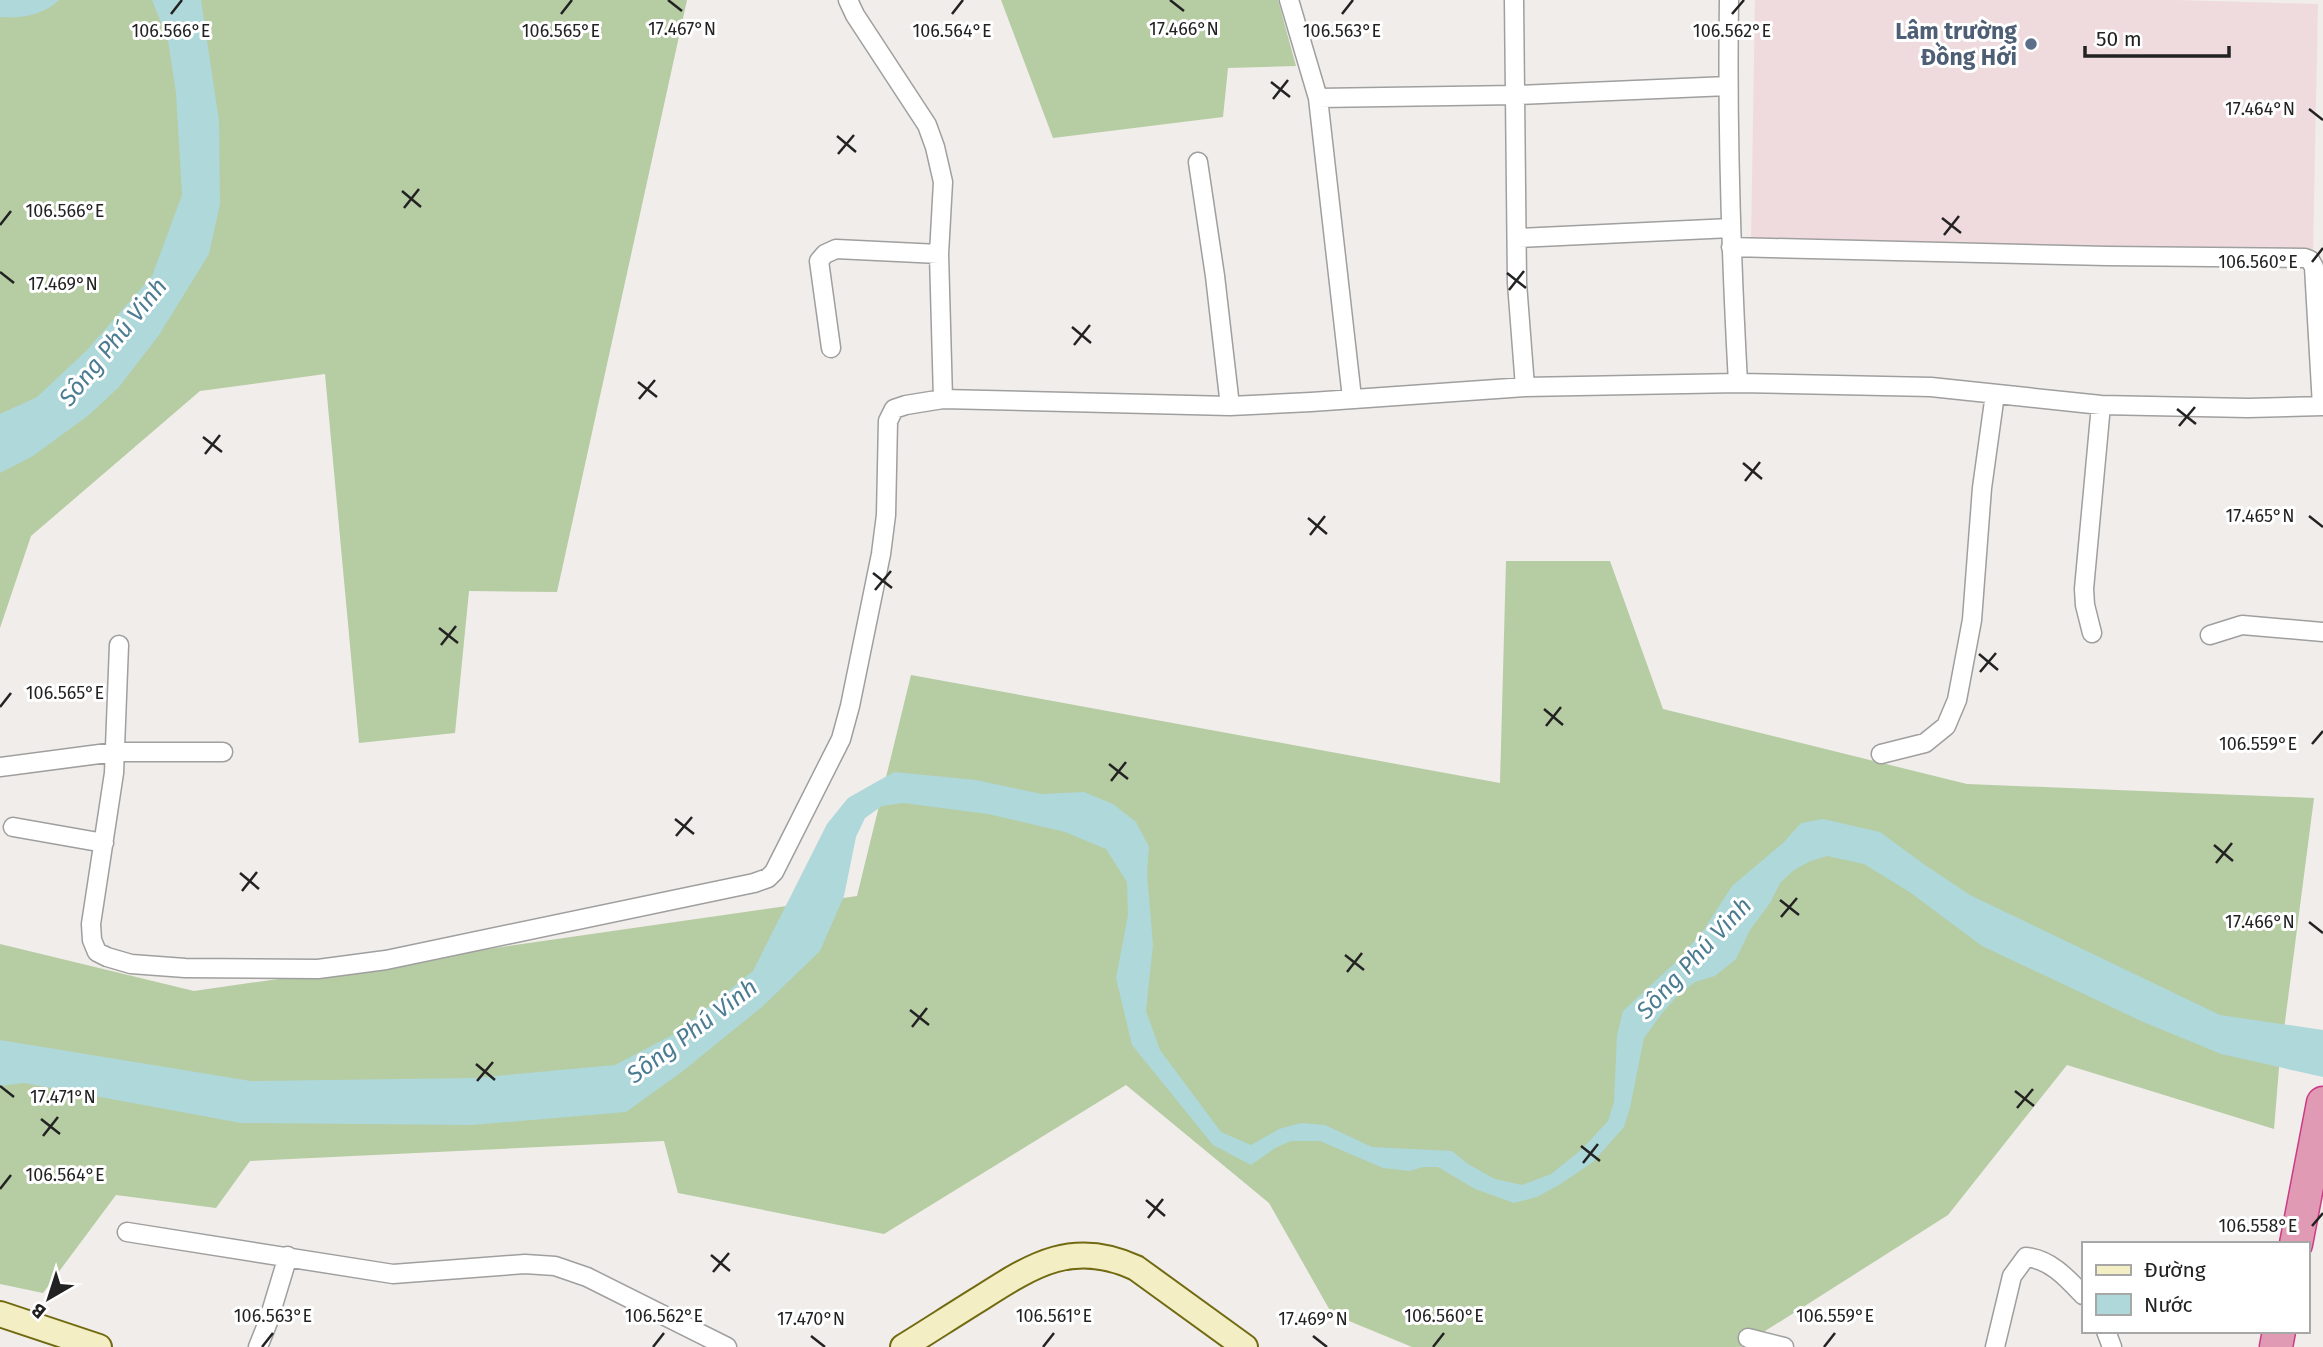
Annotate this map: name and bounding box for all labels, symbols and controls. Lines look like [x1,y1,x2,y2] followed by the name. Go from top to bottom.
[2085,14,2228,58] scale bar
[1895,17,2017,71] place label: Lâm trường Đồng Hới
[648,18,716,40] text: 17.467°N
[1149,18,1219,40] text: 17.466°N
[131,20,211,42] text: 106.566°E
[522,20,600,42] text: 106.565°E
[912,20,992,42] text: 106.564°E
[1303,20,1381,42] text: 106.563°E
[1693,20,1771,42] text: 106.562°E
[2096,26,2142,52] text: 50 m
[2023,36,2039,52] marker: Lâm trường Đồng Hới
[2225,98,2295,120] text: 17.464°N
[25,200,105,222] text: 106.566°E
[2218,251,2298,273] text: 106.560°E
[28,273,98,295] text: 17.469°N
[52,273,173,412] water label: Sông Phú Vinh
[2225,505,2295,527] text: 17.465°N
[26,682,104,704] text: 106.565°E
[2219,733,2297,755] text: 106.559°E
[1630,891,1757,1025] water label: Sông Phú Vinh
[2225,911,2295,933] text: 17.466°N
[621,973,763,1090] water label: Sông Phú Vinh
[30,1086,96,1108] text: 17.471°N
[25,1164,105,1186] text: 106.564°E
[2219,1215,2297,1237] text: 106.558°E
[2082,1242,2309,1333] legend
[2144,1257,2206,1283] text: Đường
[14,1263,84,1333] north arrow
[2144,1292,2193,1318] text: Nước
[27,1298,50,1323] text: B
[234,1305,312,1327] text: 106.563°E
[625,1305,703,1327] text: 106.562°E
[1016,1305,1092,1327] text: 106.561°E
[1404,1305,1484,1327] text: 106.560°E
[1796,1305,1874,1327] text: 106.559°E
[777,1308,845,1330] text: 17.470°N
[1278,1308,1348,1330] text: 17.469°N

